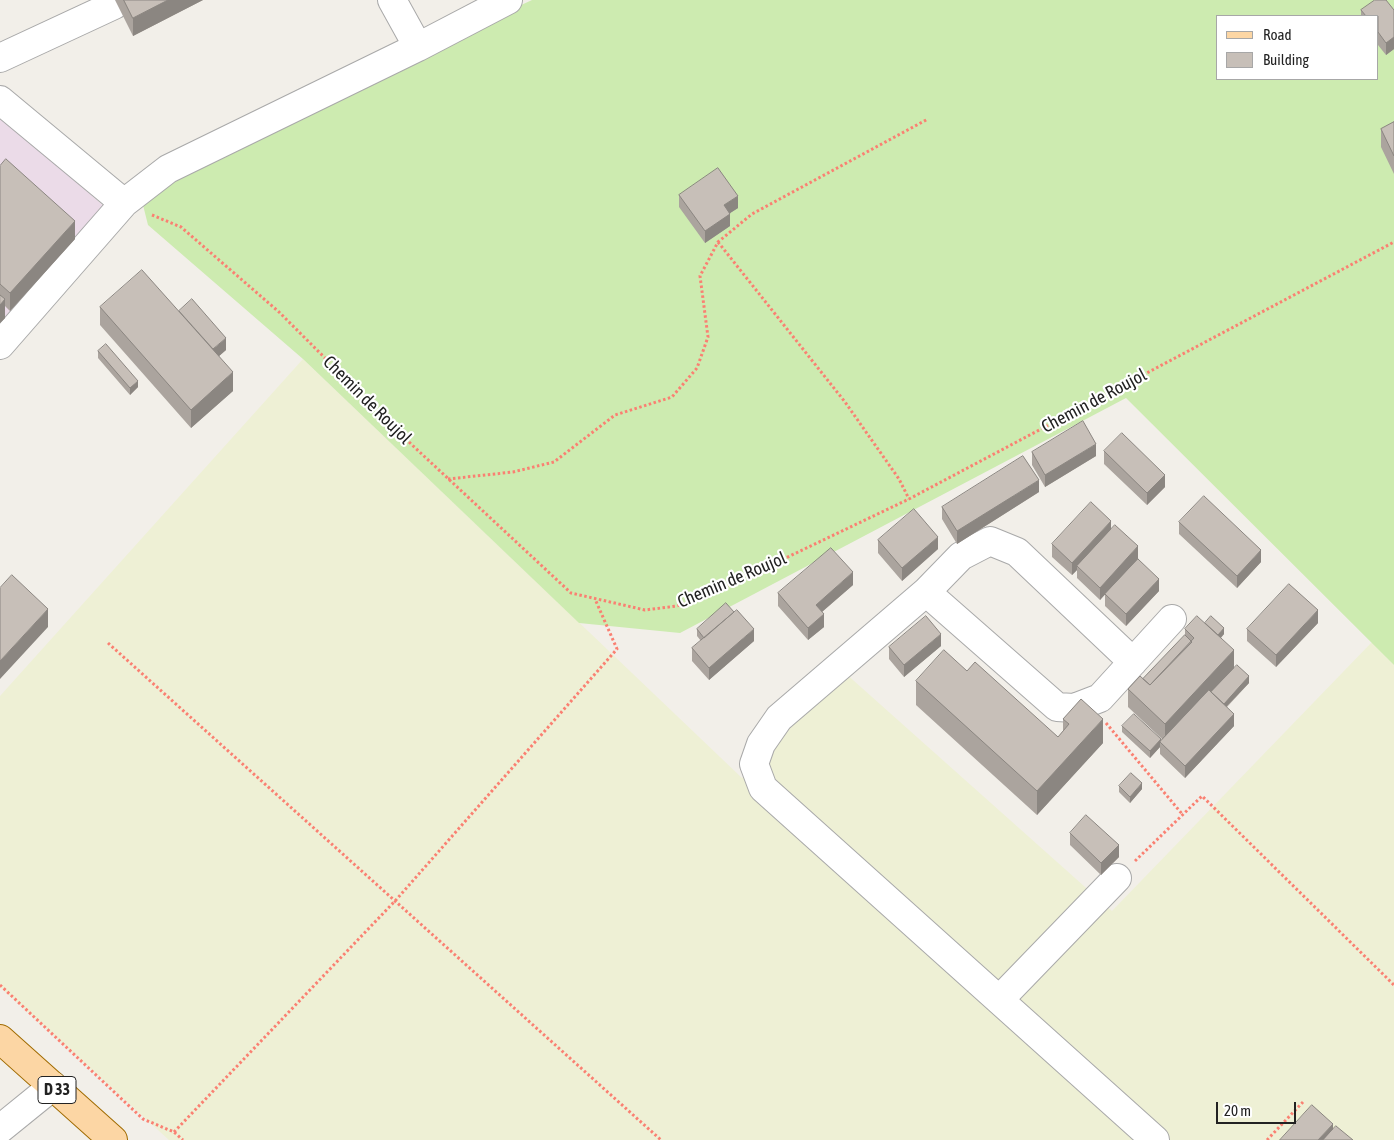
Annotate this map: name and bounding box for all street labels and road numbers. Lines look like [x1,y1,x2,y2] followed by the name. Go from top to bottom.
[318,351,416,449] street label: Chemin de Roujol
[1038,364,1150,438] street label: Chemin de Roujol
[674,547,790,613] street label: Chemin de Roujol
[38,1076,76,1104] road number: D 33

